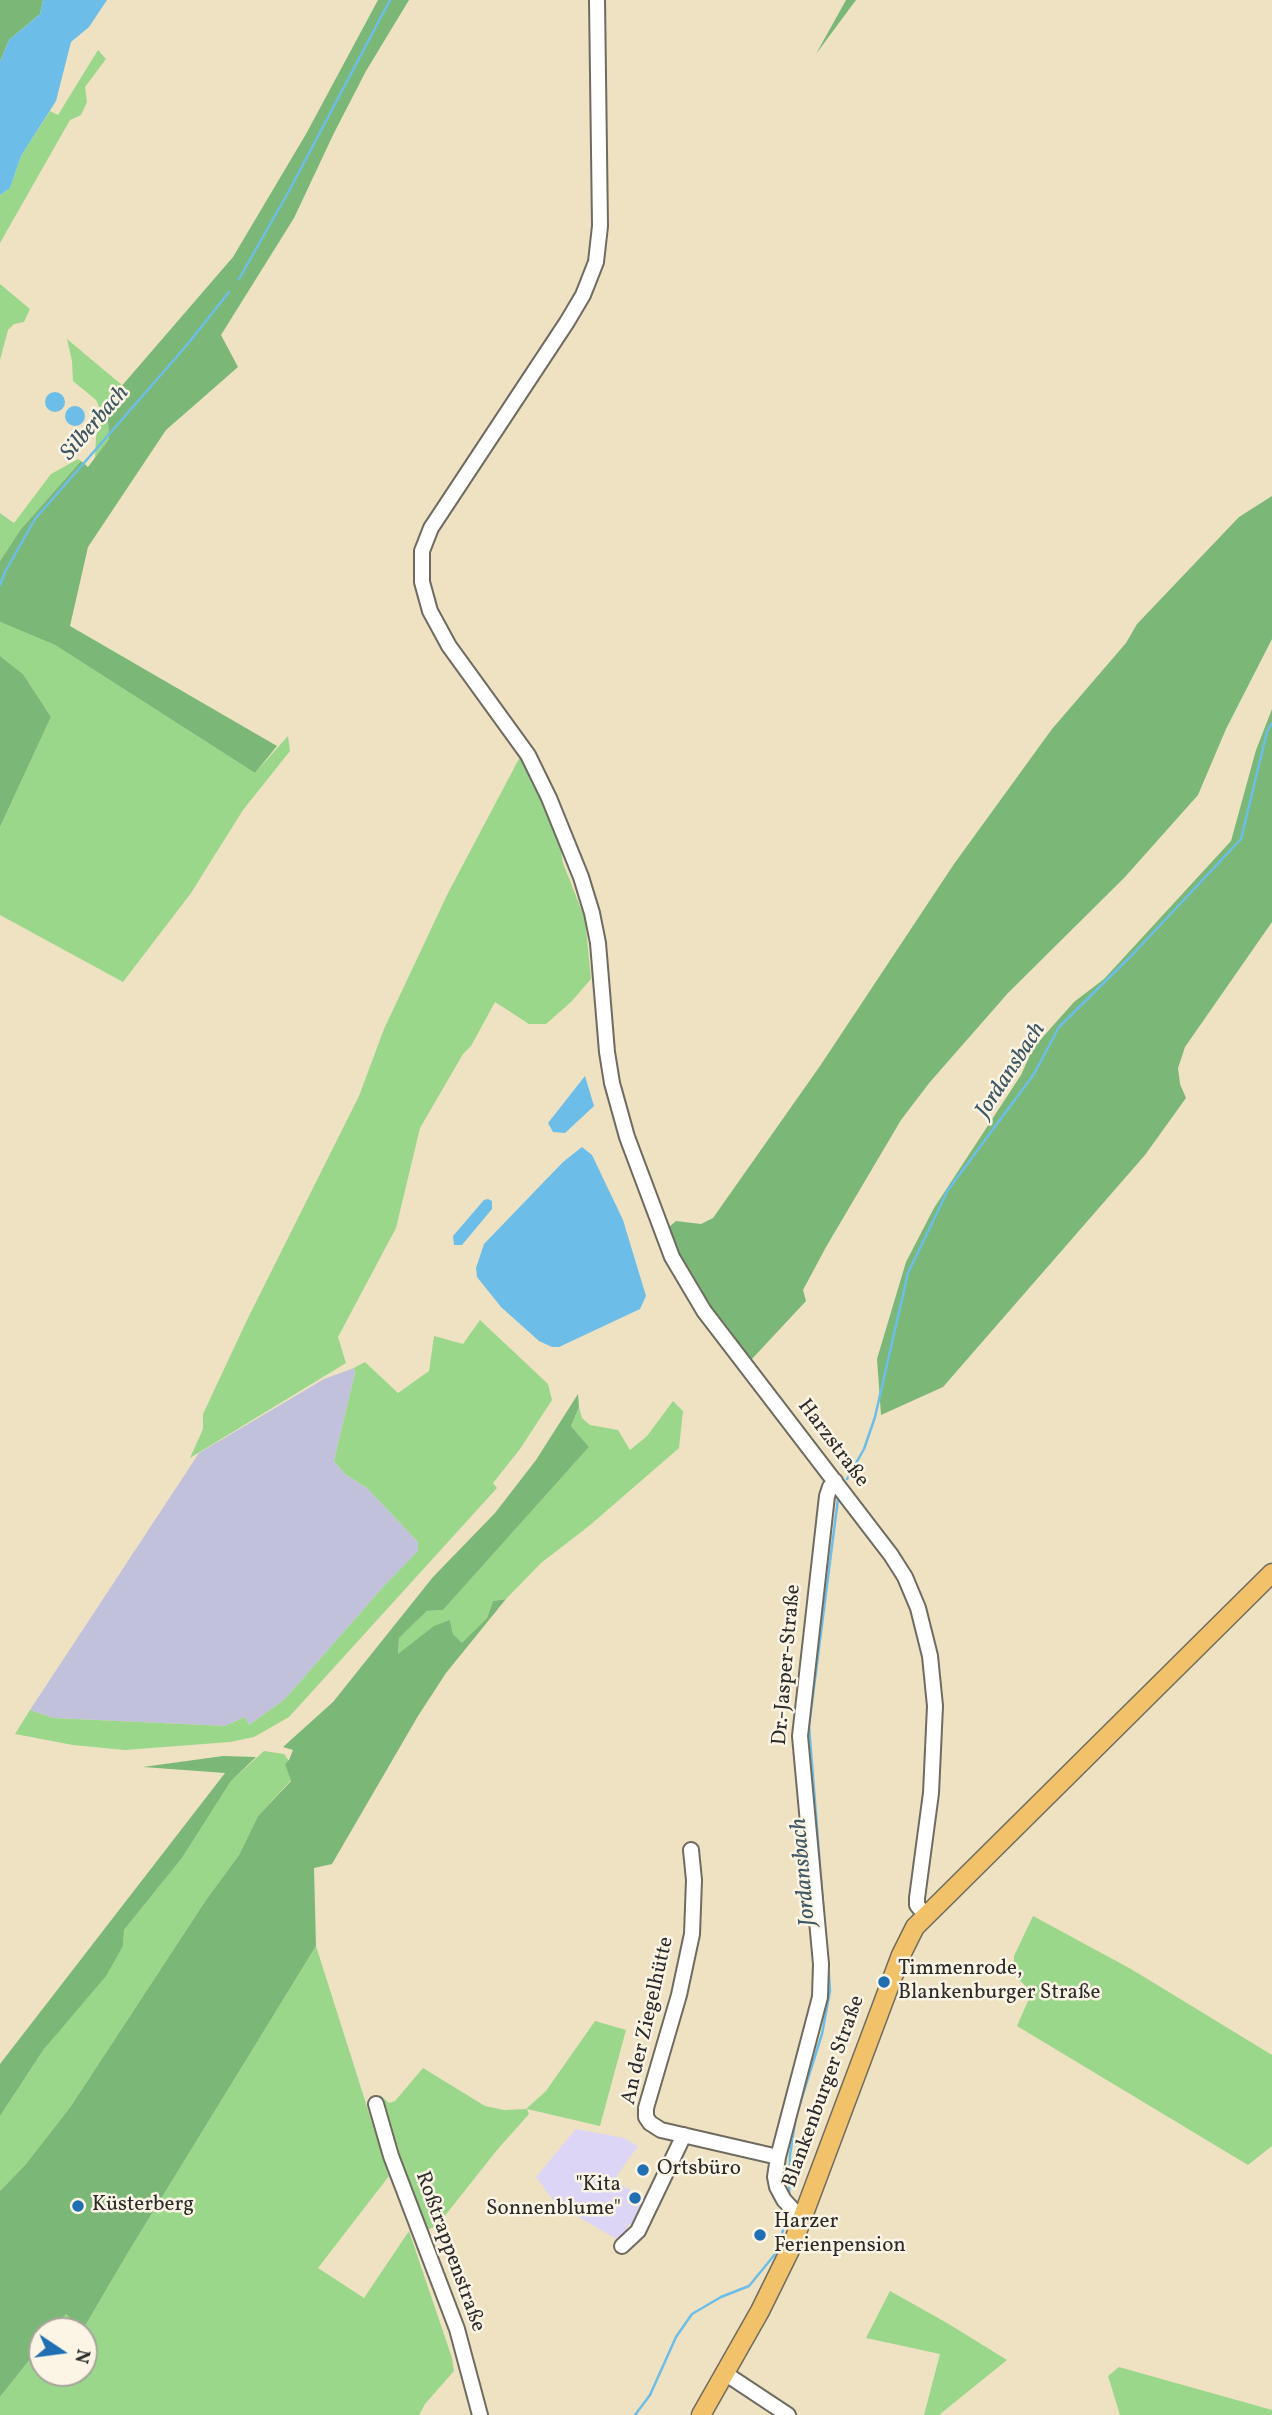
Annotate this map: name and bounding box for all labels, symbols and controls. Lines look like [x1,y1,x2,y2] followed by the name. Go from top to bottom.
[56,381,136,467] water label: Silberbach
[971,1018,1053,1124] water label: Jordansbach
[791,1395,873,1493] street label: Harzstraße
[768,1583,808,1747] street label: Dr.-Jasper-Straße
[787,1817,823,1927] water label: Jordansbach
[617,1935,681,2107] street label: An der Ziegelhütte
[898,1957,1101,2007] place label: Timmenrode, Blankenburger Straße
[876,1974,892,1990] marker: Timmenrode, Blankenburger Straße
[779,1993,871,2191] street label: Blankenburger Straße
[657,2157,741,2183] place label: Ortsbüro
[635,2162,651,2178] marker: Ortsbüro
[408,2168,490,2336] street label: Roßtrappenstraße
[486,2173,621,2223] place label: "Kita Sonnenblume"
[627,2190,643,2206] marker: "Kita Sonnenblume"
[92,2193,194,2219] place label: Küsterberg
[70,2198,86,2214] marker: Küsterberg
[774,2210,906,2260] place label: Harzer Ferienpension
[752,2227,768,2243] marker: Harzer Ferienpension
[28,2317,98,2387] north arrow
[67,2347,96,2366] text: N

